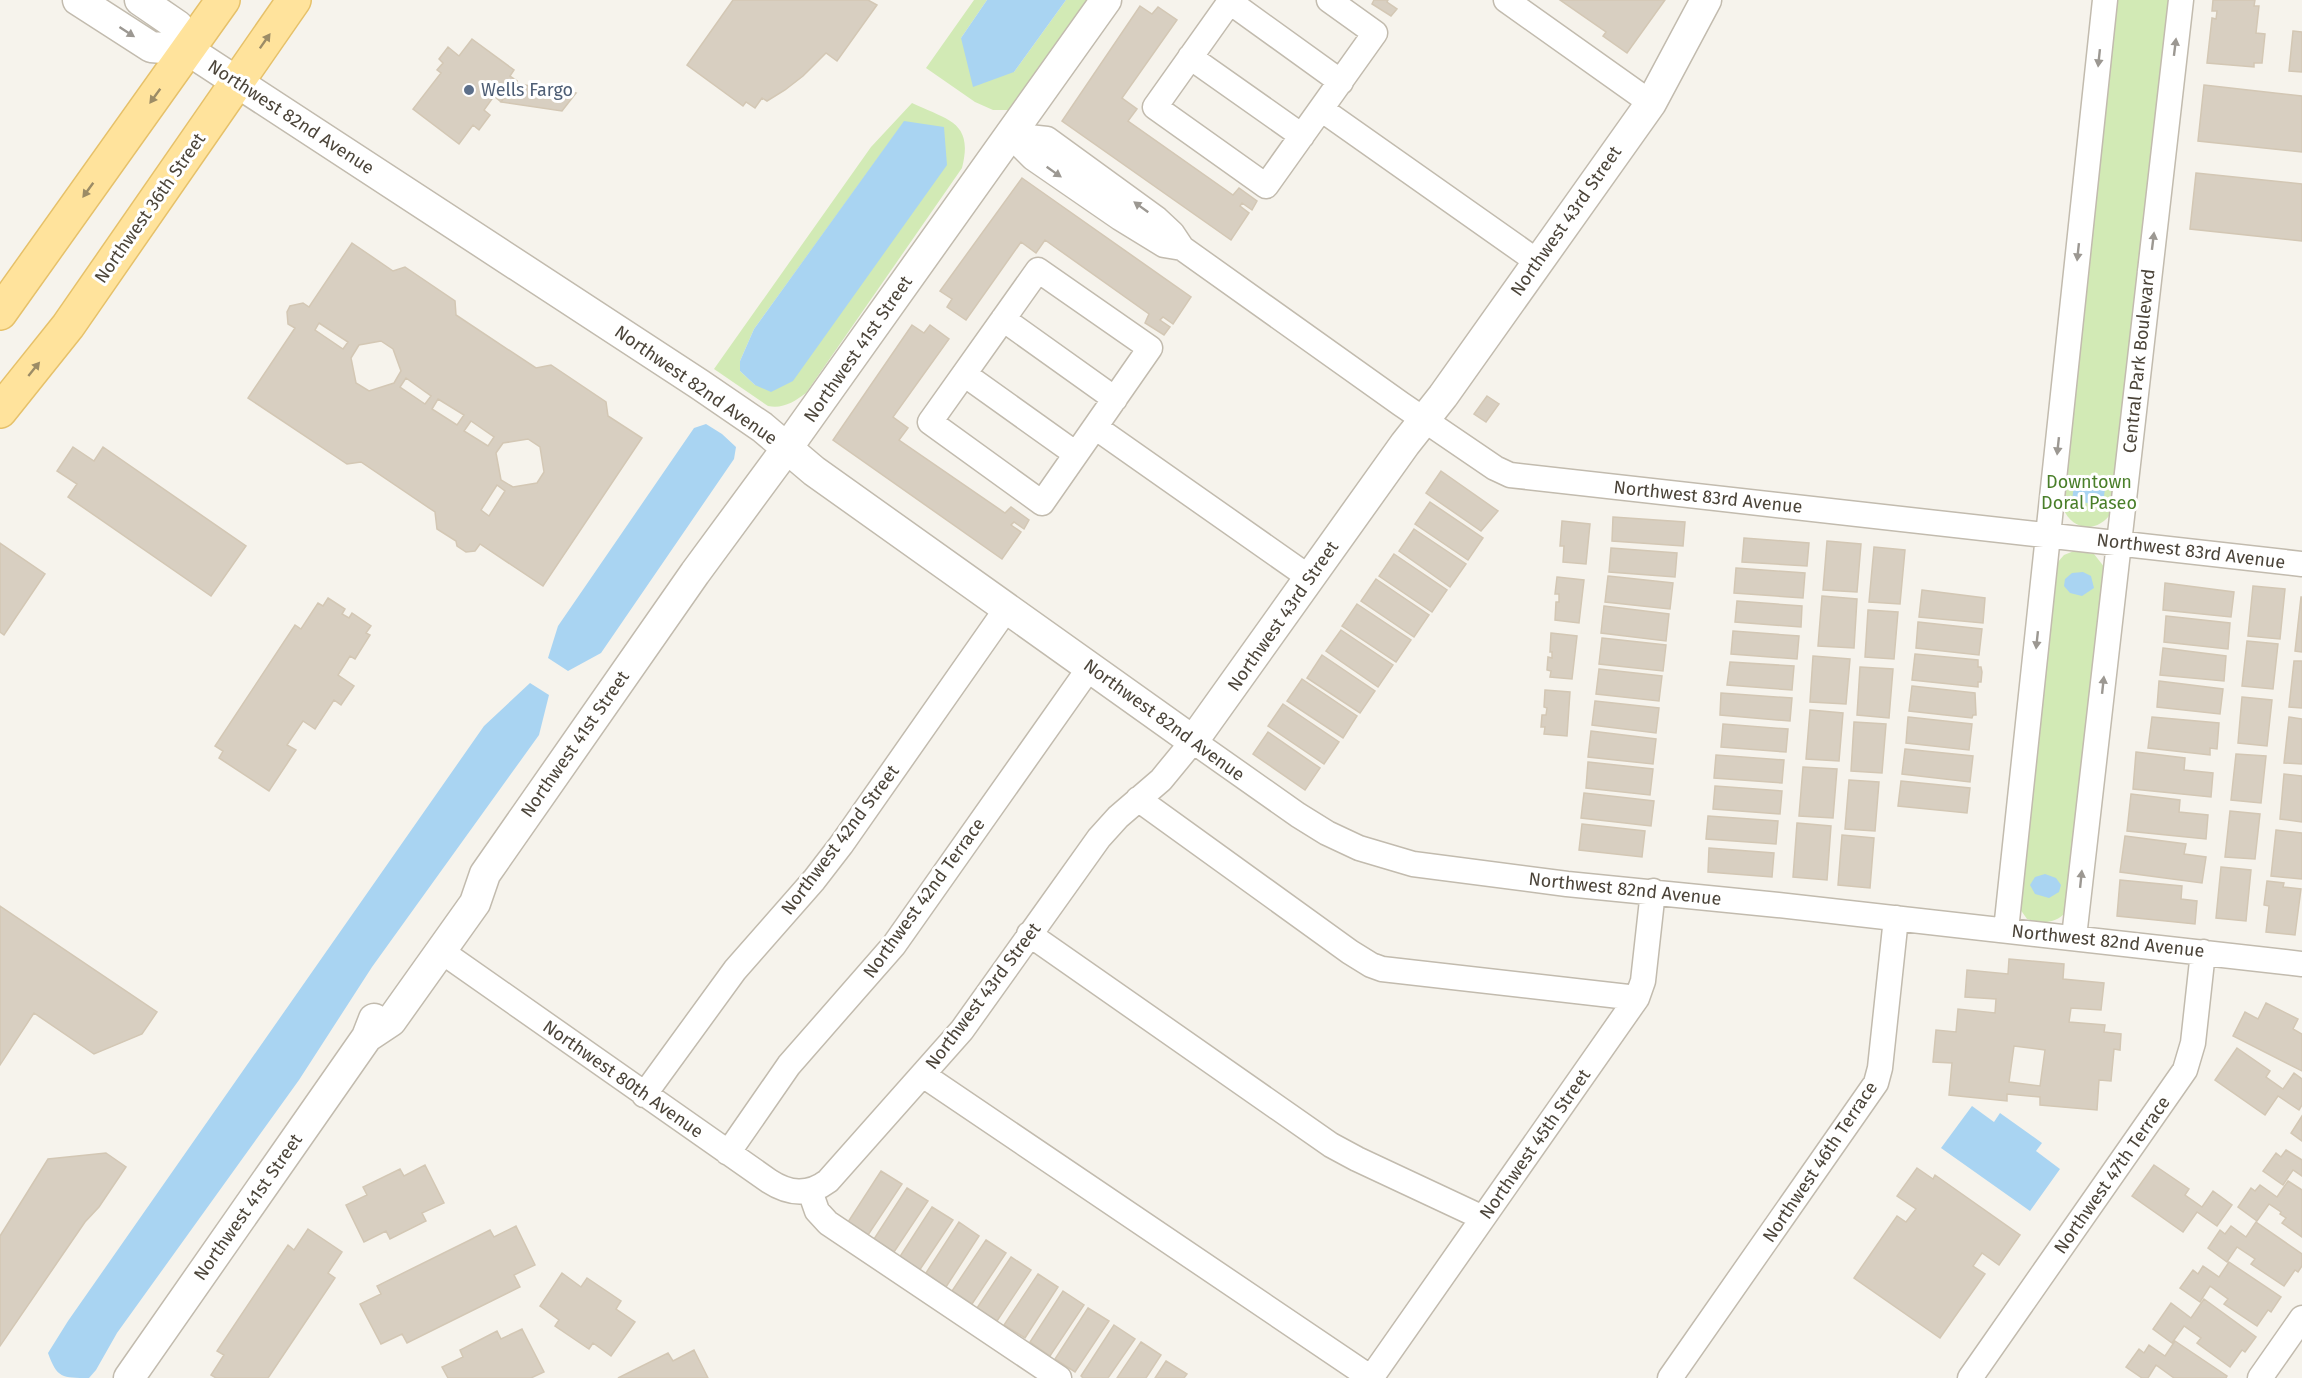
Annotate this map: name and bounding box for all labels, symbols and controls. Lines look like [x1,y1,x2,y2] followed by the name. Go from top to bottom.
[119,26,135,37] one-way arrow
[259,33,271,48] one-way arrow
[2170,38,2180,57] one-way arrow
[2094,49,2104,68] one-way arrow
[204,55,378,179] street label: Northwest 82nd Avenue
[481,79,573,101] place label: Wells Fargo
[462,83,476,97] marker: Wells Fargo
[149,88,161,104] one-way arrow
[90,128,210,287] street label: Northwest 36th Street
[1506,141,1626,300] street label: Northwest 43rd Street
[1046,166,1062,178] one-way arrow
[82,181,94,197] one-way arrow
[1134,202,1149,214] one-way arrow
[2148,232,2158,251] one-way arrow
[2073,243,2083,262] one-way arrow
[2118,268,2160,454] street label: Central Park Boulevard
[799,271,917,427] street label: Northwest 41st Street
[610,320,782,450] street label: Northwest 82nd Avenue
[28,361,40,376] one-way arrow
[2053,437,2063,456] one-way arrow
[2041,471,2137,514] park label: Downtown Doral Paseo
[1612,476,1804,518] street label: Northwest 83rd Avenue
[2095,529,2287,573] street label: Northwest 83rd Avenue
[1223,536,1343,695] street label: Northwest 43rd Street
[2032,630,2042,649] one-way arrow
[1079,654,1249,786] street label: Northwest 82nd Avenue
[516,666,634,822] street label: Northwest 41st Street
[2098,676,2107,695] one-way arrow
[776,760,904,919] street label: Northwest 42nd Street
[858,814,990,982] street label: Northwest 42nd Terrace
[1528,868,1722,910] street label: Northwest 82nd Avenue
[2076,870,2085,889] one-way arrow
[921,918,1046,1074] street label: Northwest 43rd Street
[2011,920,2205,962] street label: Northwest 82nd Avenue
[539,1015,707,1143] street label: Northwest 80th Avenue
[1475,1064,1595,1223] street label: Northwest 45th Street
[1758,1077,1882,1247] street label: Northwest 46th Terrace
[2049,1092,2175,1258] street label: Northwest 47th Terrace
[189,1129,307,1285] street label: Northwest 41st Street

